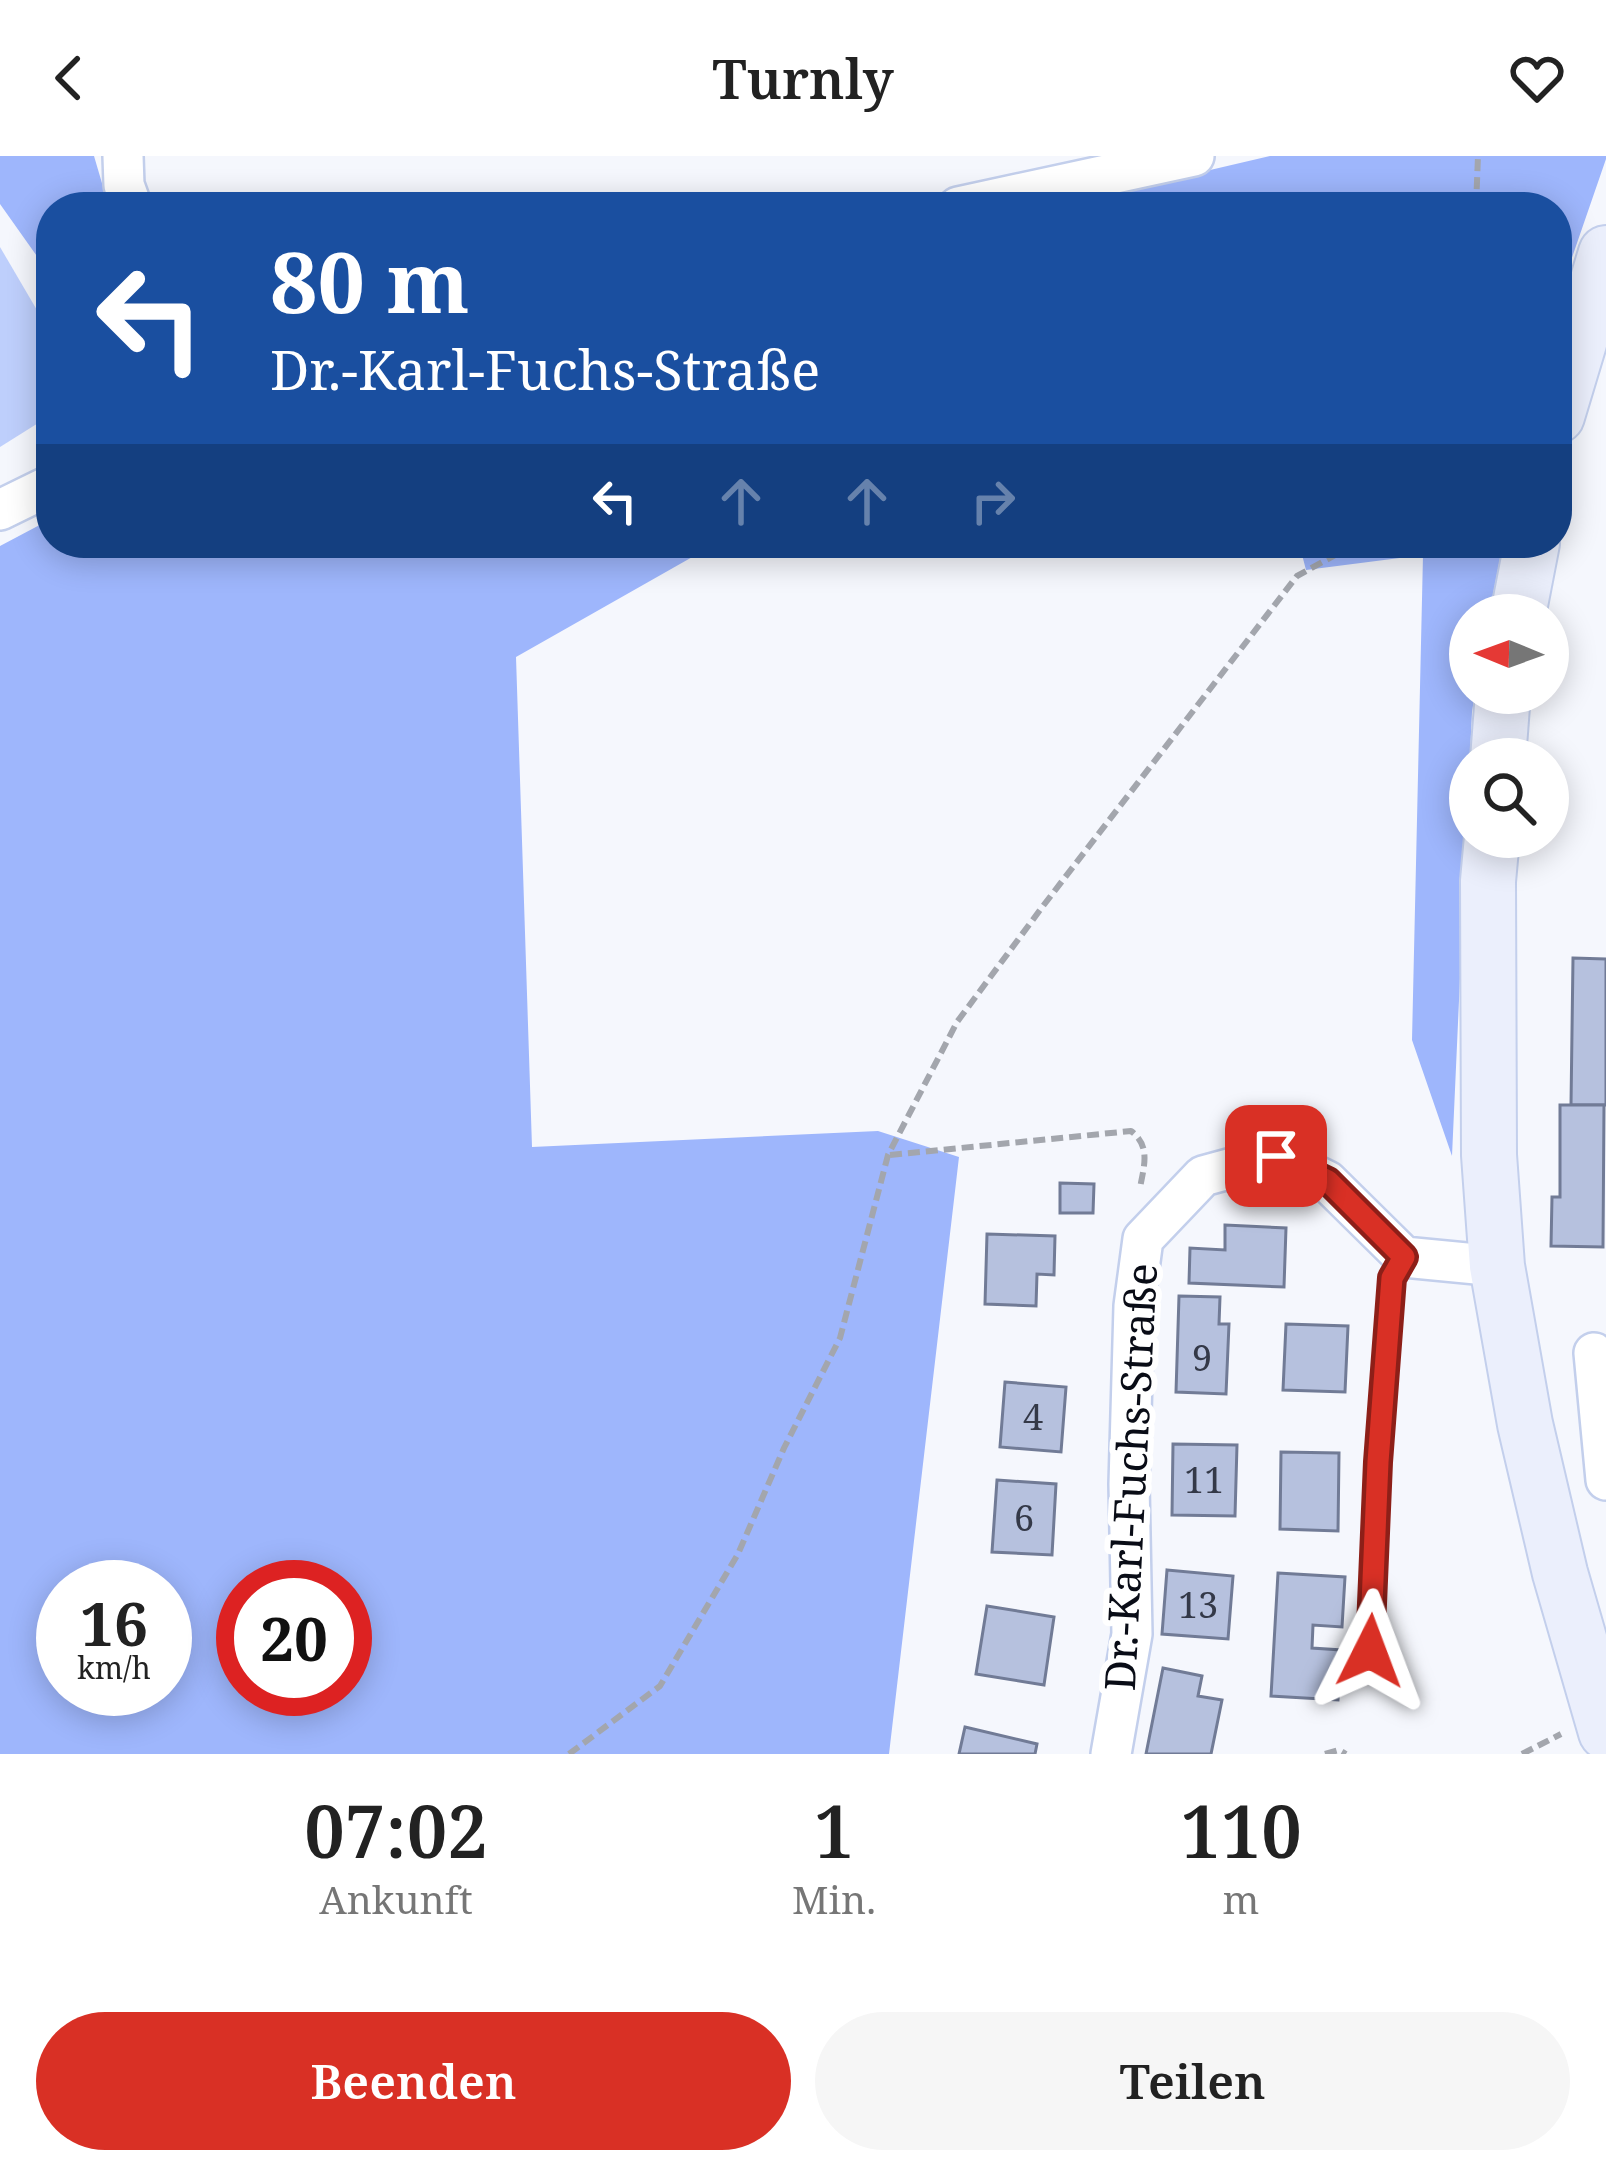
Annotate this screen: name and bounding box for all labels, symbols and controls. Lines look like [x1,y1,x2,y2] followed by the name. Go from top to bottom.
[712,41,894,115] text: Turnly
[36,45,102,111] icon: back
[1504,45,1570,111] icon: heart
[270,223,470,338] text: 80 m
[72,240,228,396] icon: left
[270,332,820,406] text: Dr.-Karl-Fuchs-Straße
[582,468,648,534] icon: left
[708,468,774,534] icon: ahead
[834,468,900,534] icon: ahead
[960,468,1026,534] icon: right
[1449,594,1569,714] north arrow
[1449,594,1569,858] map controls
[1449,738,1569,858] button: search
[1225,1105,1327,1207] pin
[1243,1123,1309,1189] icon: arrive
[1090,1262,1169,1692] street label: Dr.-Karl-Fuchs-Straße
[1192,1333,1212,1382] house number: 9
[1023,1392,1043,1441] house number: 4
[1184,1455,1224,1504] house number: 11
[1014,1493,1034,1542] house number: 6
[216,1560,372,1716] speed limit sign: 20
[1178,1580,1218,1629] house number: 13
[80,1582,148,1664] text: 16
[1307,1588,1433,1714] position arrow
[77,1647,151,1688] text: km/h
[304,1781,488,1879] text: 07:02
[814,1781,854,1879] text: 1
[1180,1781,1302,1879] text: 110
[319,1872,473,1925] text: Ankunft
[792,1872,876,1925] text: Min.
[1223,1872,1259,1925] text: m
[36,2012,791,2150] button: Beenden
[815,2012,1570,2150] button: Teilen

